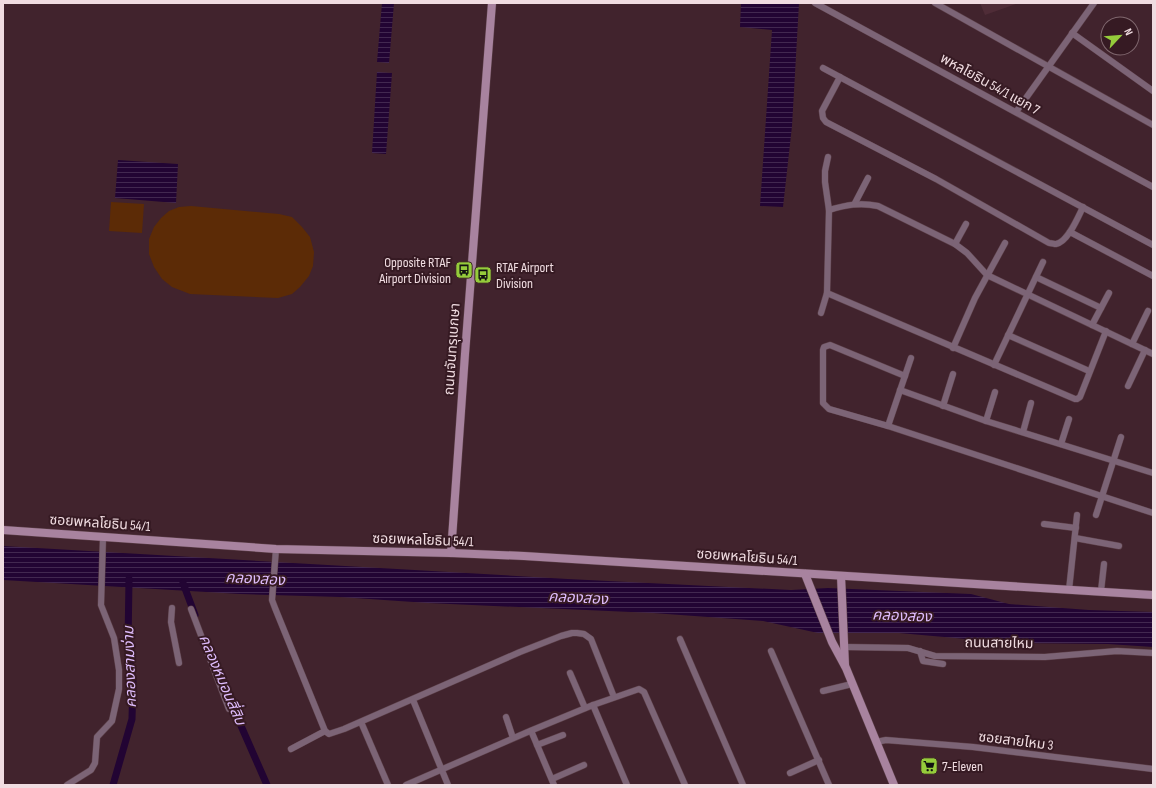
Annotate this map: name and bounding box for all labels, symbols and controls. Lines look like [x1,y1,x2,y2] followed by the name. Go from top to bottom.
[1100,16,1140,56] north arrow
[1121,26,1136,37] text: N
[937,50,1043,119] street label: พหลโยธิน 54/1 แยก 7
[378,254,451,287] place label: Opposite RTAF Airport Division
[496,259,554,292] place label: RTAF Airport Division
[454,260,474,280] bus stop icon: Opposite RTAF Airport Division
[473,265,493,285] bus stop icon: RTAF Airport Division
[440,302,464,396] street label: ถนนจันทรุเบกษา
[49,511,151,535] street label: ซอยพหลโยธิน 54/1
[372,530,474,550] street label: ซอยพหลโยธิน 54/1
[696,545,798,569] street label: ซอยพหลโยธิน 54/1
[225,568,286,590] water label: คลองสอง
[548,587,609,609] water label: คลองสอง
[872,605,933,627] water label: คลองสอง
[119,624,141,708] water label: คลองสามง่าม
[194,631,252,729] water label: คลองหมอนสี่สิบ
[965,634,1033,652] street label: ถนนสายไหม
[978,728,1055,754] street label: ซอยสายไหม 3
[919,756,939,776] supermarket icon: 7-Eleven
[942,758,983,775] place label: 7-Eleven

